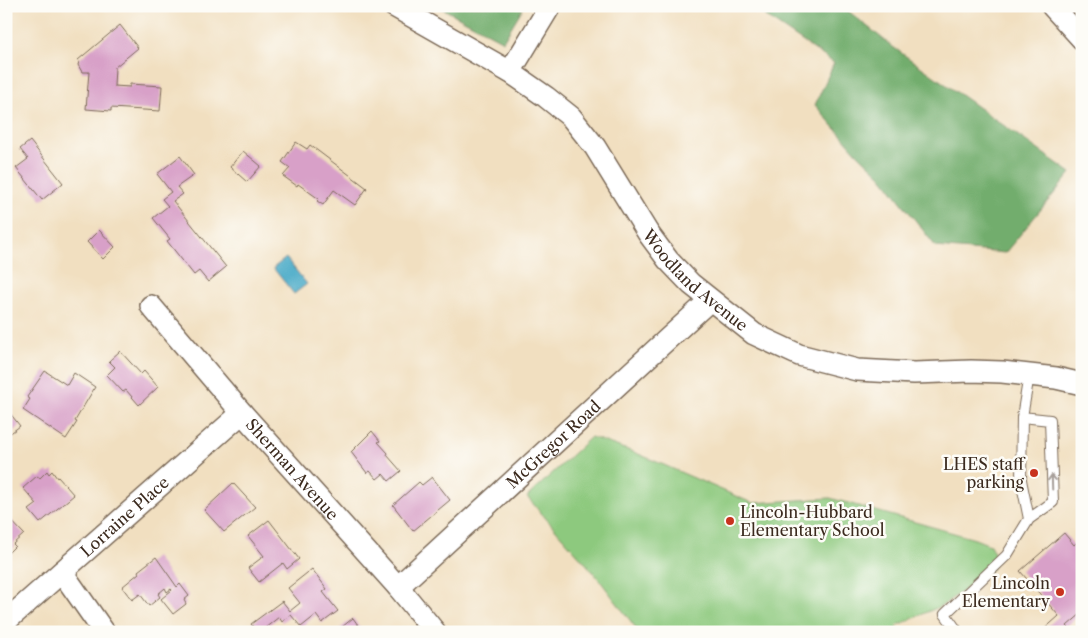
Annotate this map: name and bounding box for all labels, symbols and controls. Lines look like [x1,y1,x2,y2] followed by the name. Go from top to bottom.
[638,224,752,335] street label: Woodland Avenue
[502,396,605,492] street label: McGregor Road
[242,414,343,524] street label: Sherman Avenue
[943,454,1026,492] place label: LHES staff parking
[1028,467,1040,479] marker: LHES staff parking
[76,472,173,561] street label: Lorraine Place
[1047,475,1057,491] one-way arrow
[740,502,885,540] place label: Lincoln-Hubbard Elementary School
[724,515,736,527] marker: Lincoln-Hubbard Elementary School
[962,573,1051,611] place label: Lincoln Elementary
[1054,586,1066,598] marker: Lincoln Elementary

